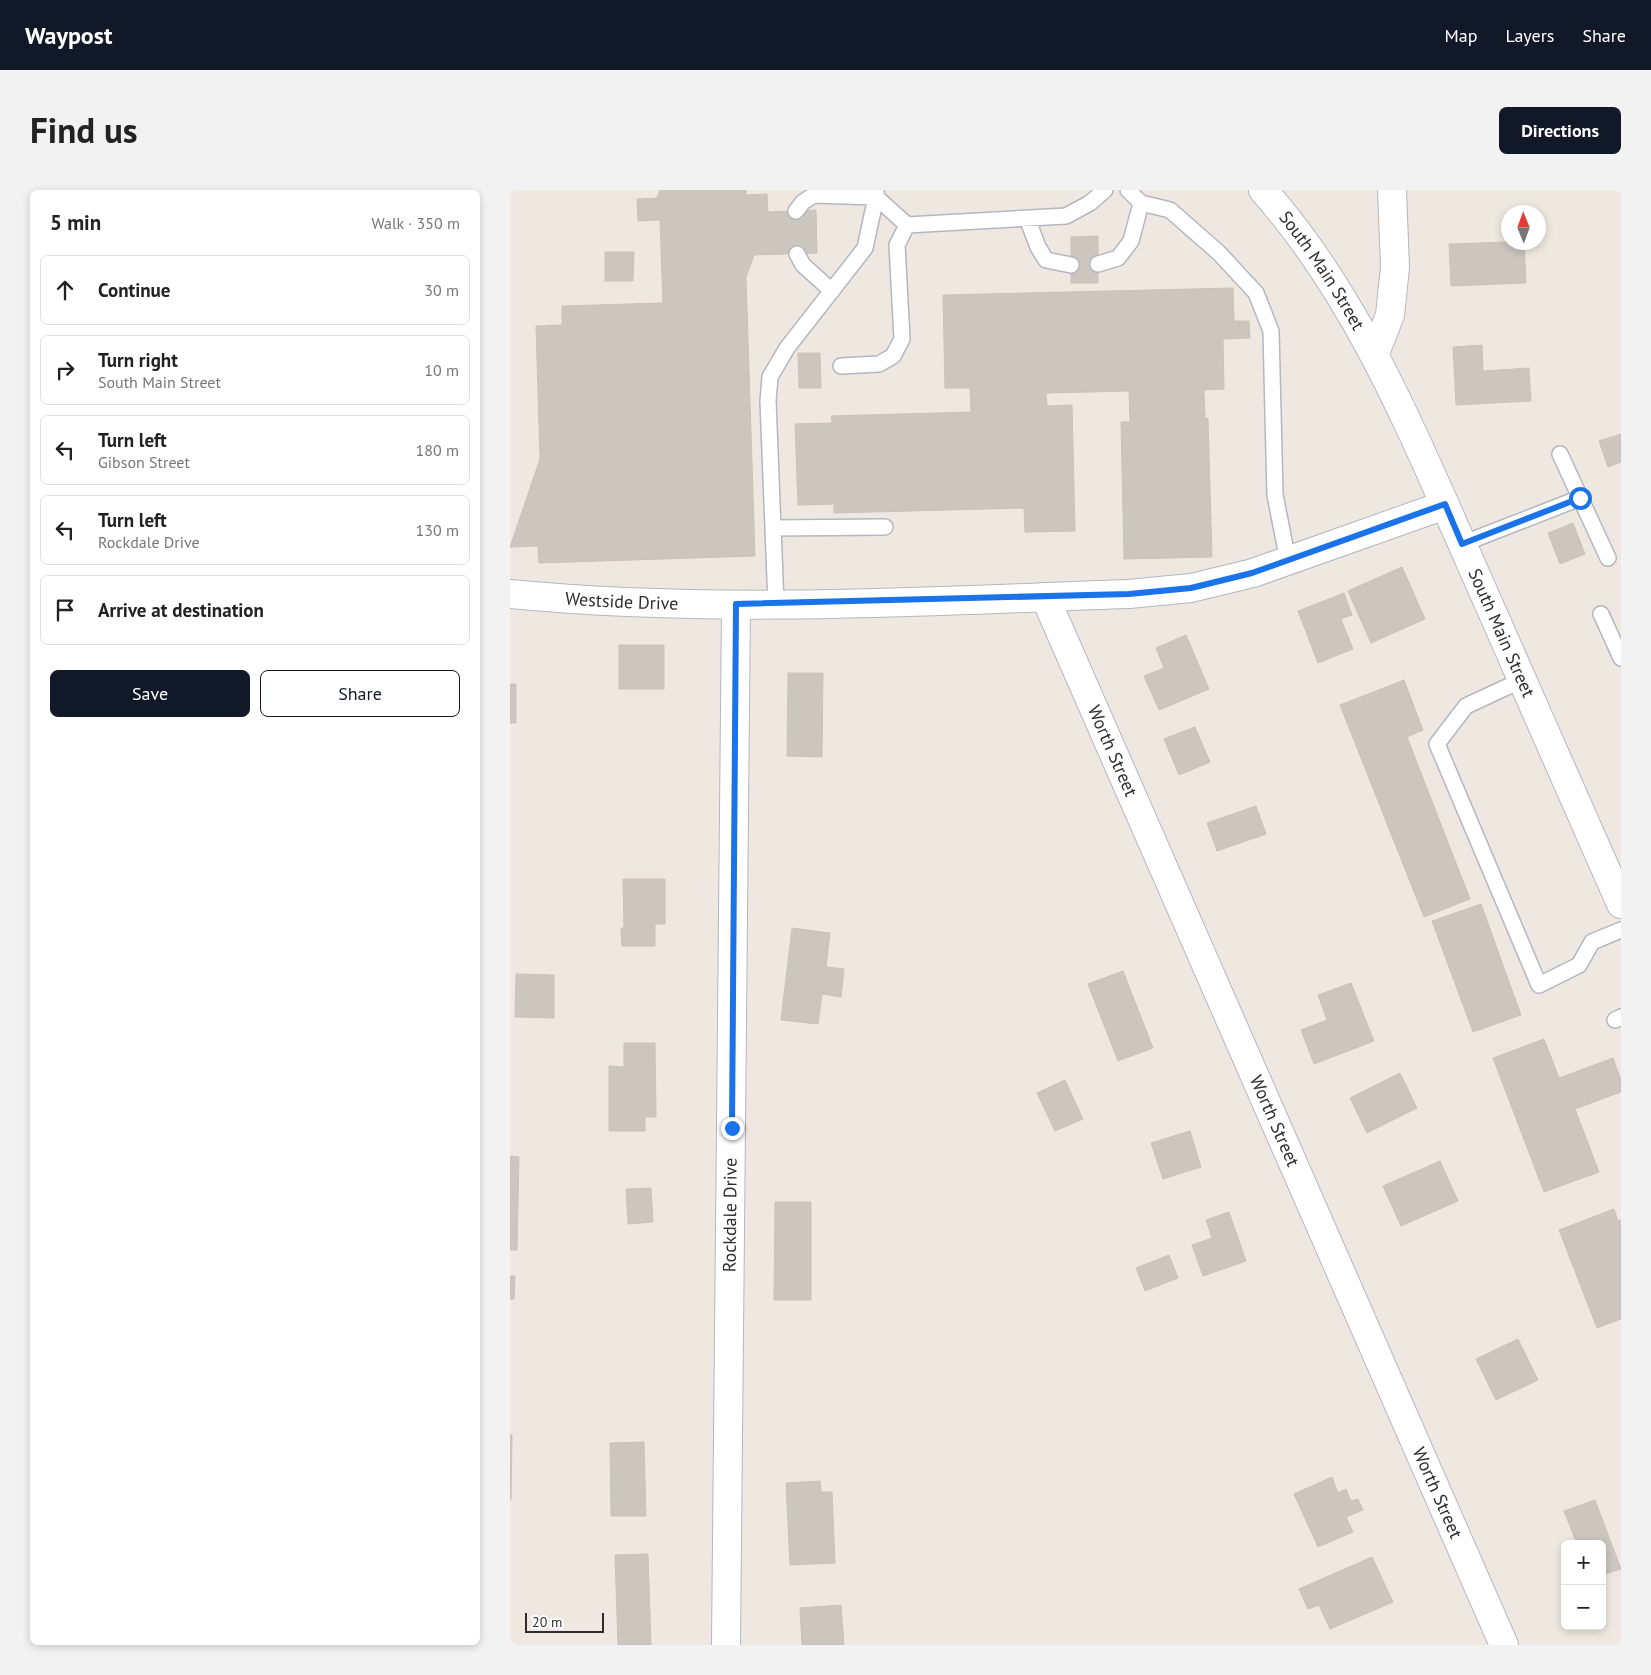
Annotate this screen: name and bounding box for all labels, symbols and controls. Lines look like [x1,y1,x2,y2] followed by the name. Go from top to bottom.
[25,20,112,51] text: Waypost
[1445,24,1477,47] text: Map
[1505,24,1554,47] text: Layers
[1582,24,1626,47] text: Share
[30,107,138,153] text: Find us
[1499,107,1621,154] button: Directions
[1501,205,1546,250] north arrow
[1274,206,1370,334] street label: South Main Street
[50,209,101,236] text: 5 min
[371,213,460,233] text: Walk · 350 m
[51,276,79,304] icon: ahead
[98,278,170,302] text: Continue
[424,280,459,300] text: 30 m
[98,348,178,372] text: Turn right
[51,356,79,384] icon: right
[424,360,459,380] text: 10 m
[98,372,221,392] text: South Main Street
[98,428,167,452] text: Turn left
[51,436,79,464] icon: left
[416,440,459,460] text: 180 m
[98,452,190,472] text: Gibson Street
[1569,487,1592,510] route start
[98,508,167,532] text: Turn left
[51,516,79,544] icon: left
[416,520,459,540] text: 130 m
[98,532,200,552] text: Rockdale Drive
[1463,565,1540,701] street label: South Main Street
[564,587,679,615] street label: Westside Drive
[51,596,79,624] icon: arrive
[98,598,264,622] text: Arrive at destination
[50,670,250,717] button: Save
[260,670,460,717] button: Share
[1083,702,1143,800] street label: Worth Street
[1245,1072,1305,1170] street label: Worth Street
[721,1117,744,1140] route end
[718,1158,742,1272] street label: Rockdale Drive
[1408,1443,1468,1542] street label: Worth Street
[1561,1540,1606,1630] map controls
[1561,1540,1606,1585] button: +
[1561,1585,1606,1630] button: −
[525,1610,604,1633] scale bar
[532,1613,562,1631] text: 20 m

